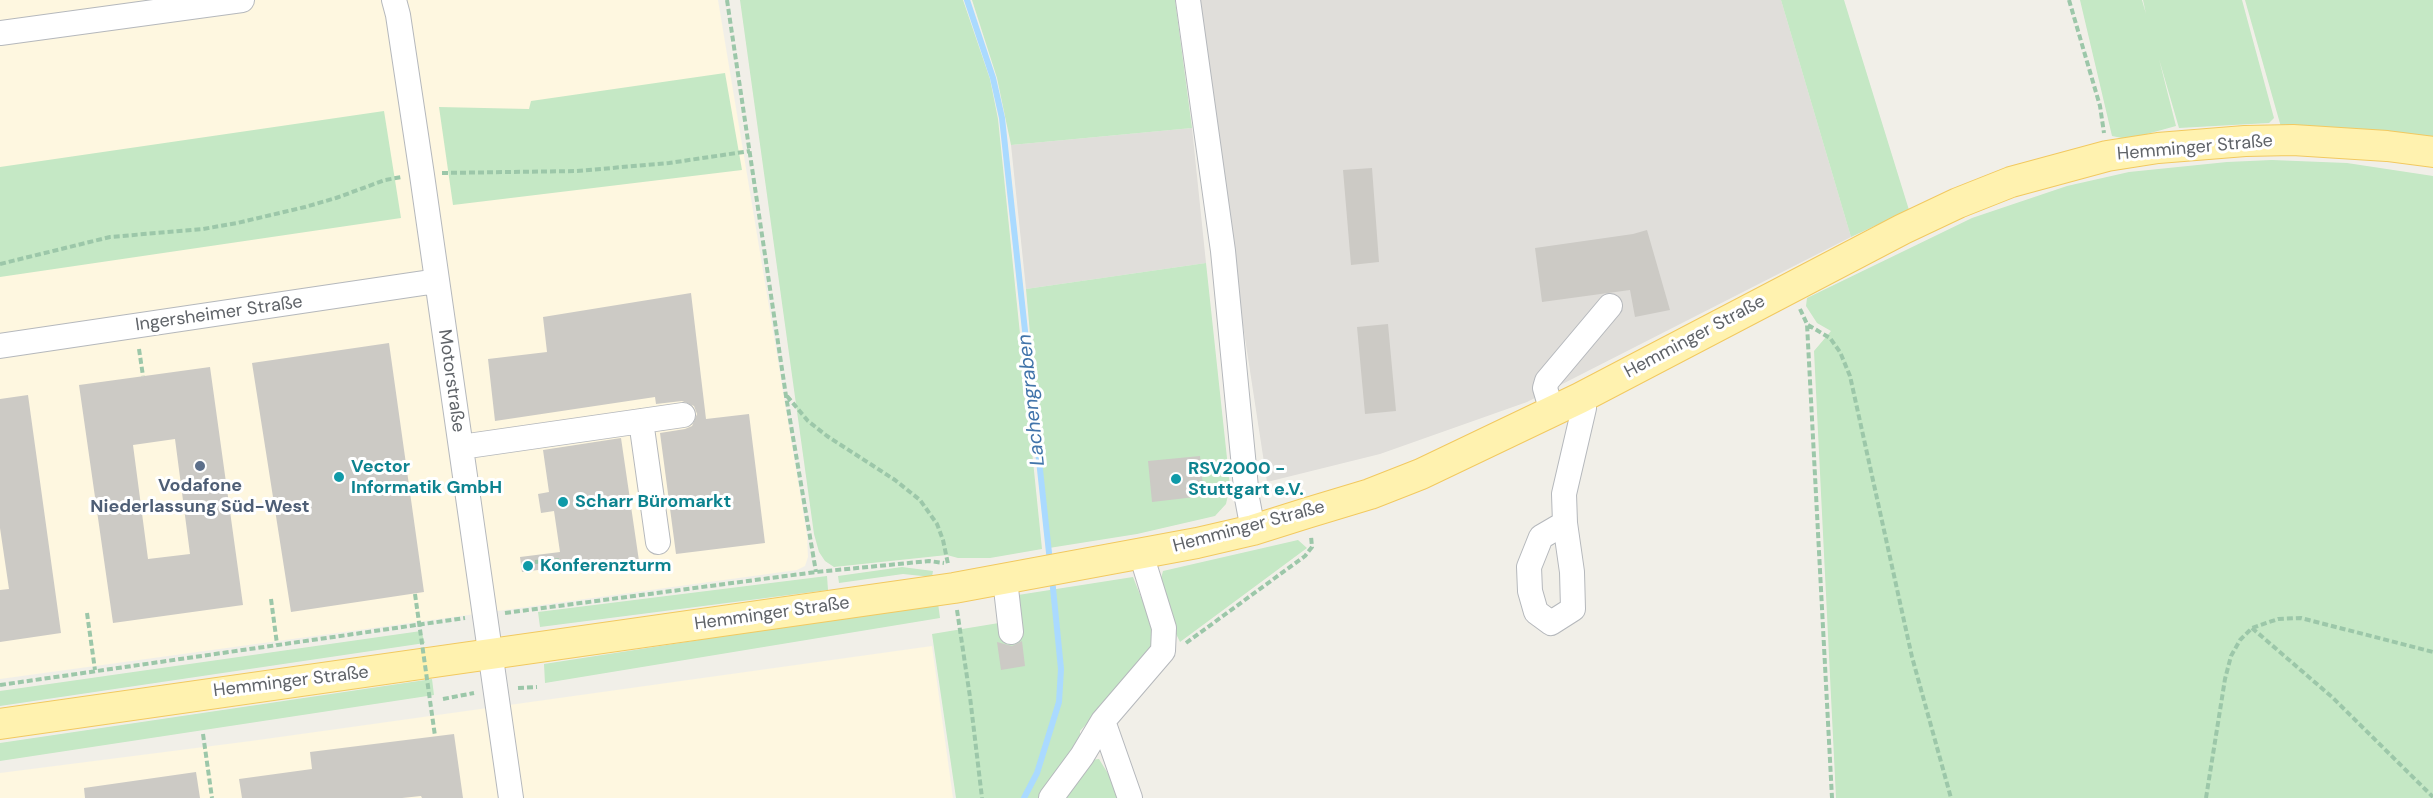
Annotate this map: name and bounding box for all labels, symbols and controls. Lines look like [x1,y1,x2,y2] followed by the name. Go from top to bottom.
[2116,130,2274,166] street label: Hemminger Straße
[1621,291,1769,383] street label: Hemminger Straße
[134,292,304,336] street label: Ingersheimer Straße
[433,328,469,434] street label: Motorstraße
[1013,333,1051,467] water label: Lachengraben
[351,456,502,498] place label: Vector Informatik GmbH
[1188,458,1304,500] place label: RSV2000 - Stuttgart e.V.
[193,459,207,473] marker: Vodafone Niederlassung Süd-West
[332,470,346,484] marker: Vector Informatik GmbH
[1169,472,1183,486] marker: RSV2000 - Stuttgart e.V.
[90,475,310,518] place label: Vodafone Niederlassung Süd-West
[575,491,731,513] place label: Scharr Büromarkt
[556,495,570,509] marker: Scharr Büromarkt
[1171,496,1327,558] street label: Hemminger Straße
[540,555,671,577] place label: Konferenzturm
[521,559,535,573] marker: Konferenzturm
[693,592,851,636] street label: Hemminger Straße
[212,662,370,702] street label: Hemminger Straße

